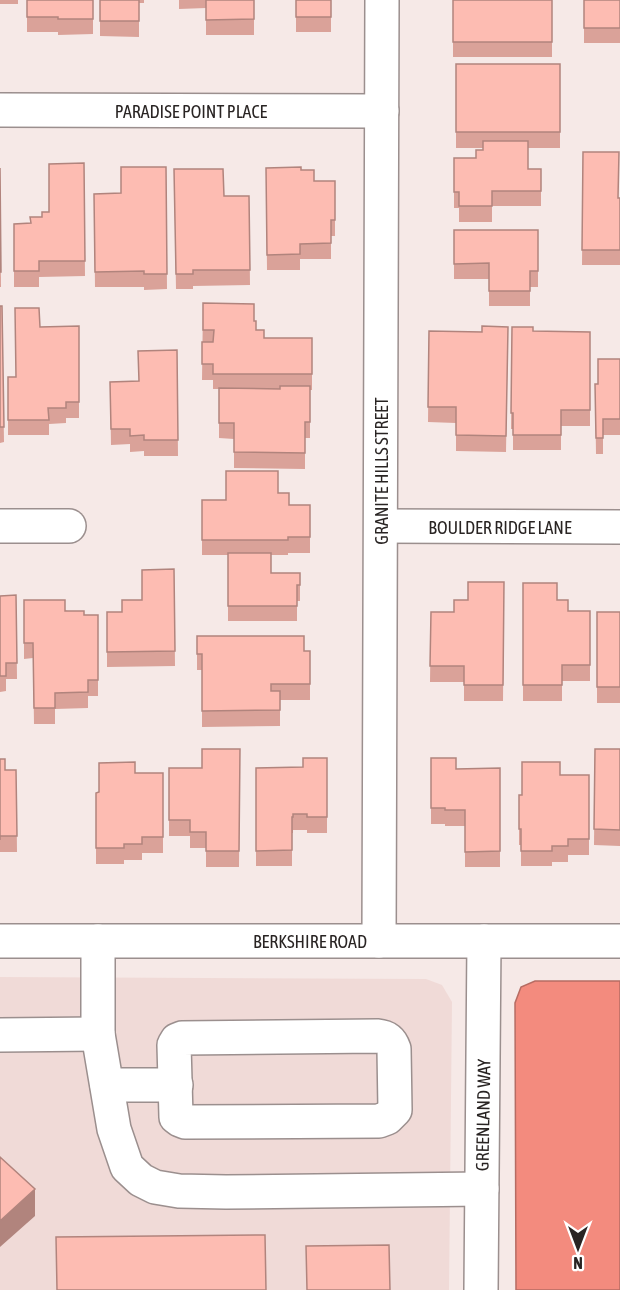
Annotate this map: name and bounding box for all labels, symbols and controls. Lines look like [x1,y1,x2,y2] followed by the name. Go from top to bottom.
[115,101,268,122] street label: PARADISE POINT PLACE
[371,397,392,545] street label: GRANITE HILLS STREET
[428,517,572,538] street label: BOULDER RIDGE LANE
[253,931,367,952] street label: BERKSHIRE ROAD
[472,1059,494,1171] street label: GREENLAND WAY
[548,1218,608,1278] north arrow
[573,1254,583,1272] text: N

